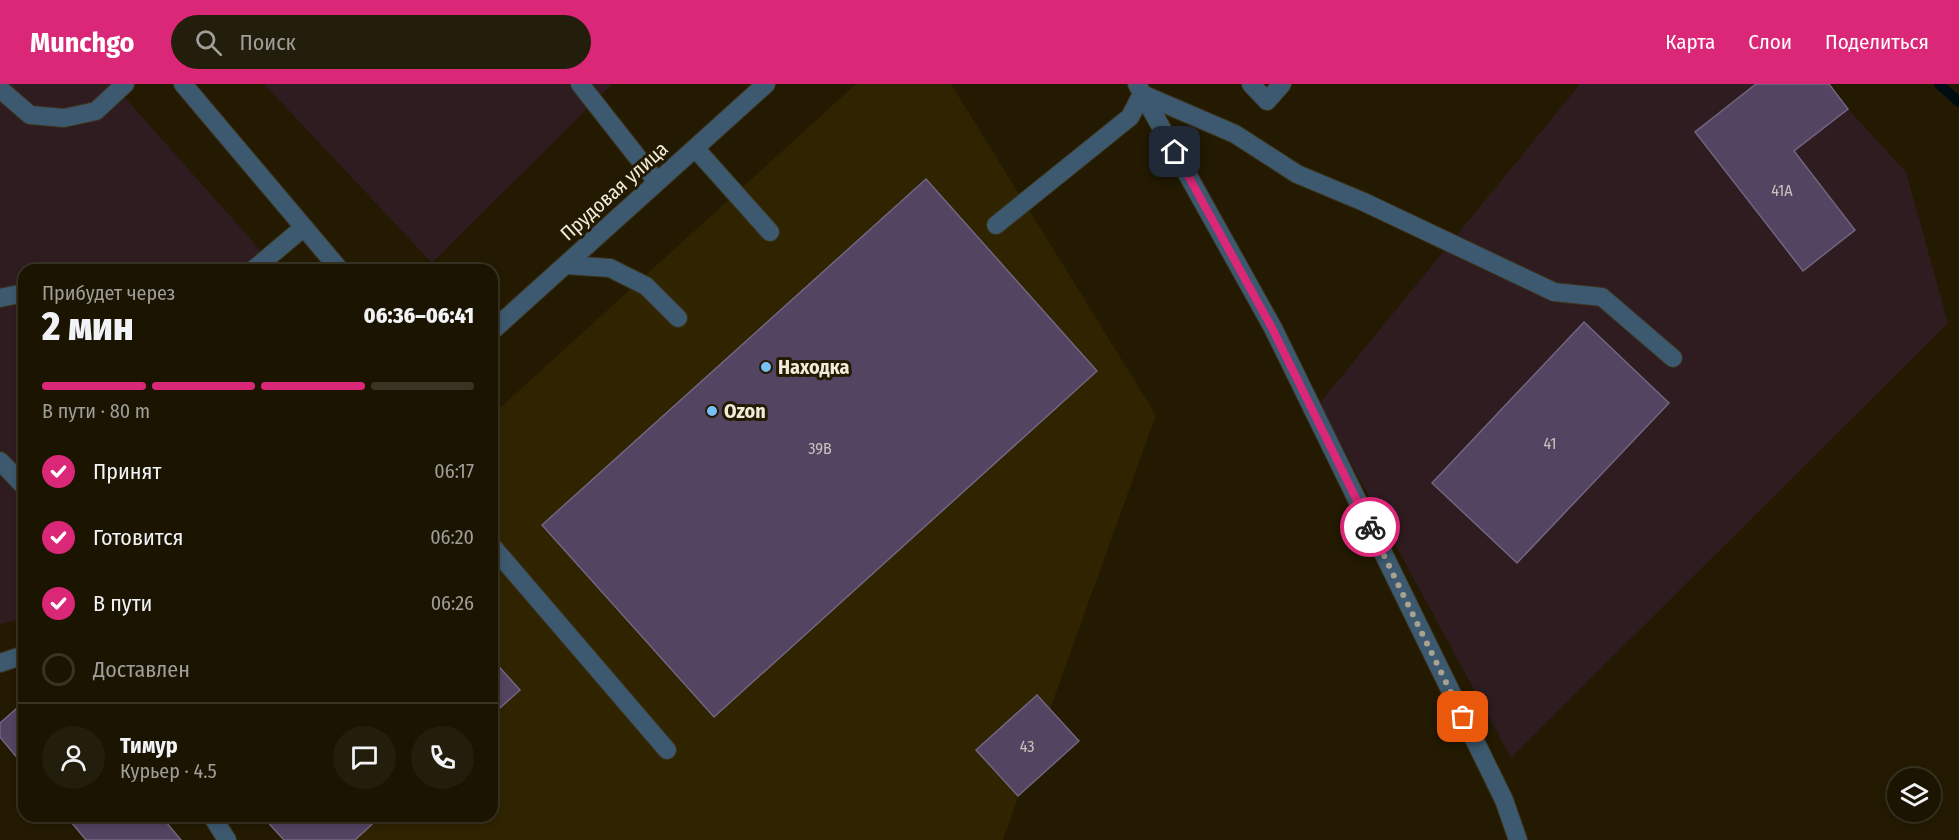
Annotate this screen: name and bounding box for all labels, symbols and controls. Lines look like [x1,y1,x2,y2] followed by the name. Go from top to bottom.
[171,15,591,69] search box
[30,26,135,59] text: Munchgo
[192,26,225,59] icon: search
[240,29,296,56] text: Поиск
[1665,29,1715,55] text: Карта
[1748,29,1792,55] text: Слои
[1825,29,1929,55] text: Поделиться
[1149,126,1200,177] pin
[1158,135,1191,168] icon: home
[555,136,673,246] street label: Прудовая улица
[1771,181,1793,200] house number: 41А
[42,281,175,305] text: Прибудет через
[364,302,474,329] text: 06:36–06:41
[42,304,134,350] text: 2 мин
[778,355,849,379] place label: Находка
[759,360,773,374] marker: Находка
[42,399,150,423] text: В пути · 80 m
[724,399,766,423] place label: Ozon
[705,404,719,418] marker: Ozon
[1543,434,1557,453] house number: 41
[808,439,832,458] house number: 39В
[42,455,75,488] icon: check
[93,458,161,485] text: Принят
[434,459,474,483] text: 06:17
[1340,497,1400,557] courier
[1354,511,1387,544] icon: bike
[42,521,75,554] icon: check
[93,524,184,551] text: Готовится
[430,525,474,549] text: 06:20
[42,587,75,620] icon: check
[93,590,152,617] text: В пути
[431,591,474,615] text: 06:26
[93,656,190,683] text: Доставлен
[1437,691,1488,742] pin
[1446,700,1479,733] icon: bag
[42,726,105,789] button: person
[333,726,396,789] button: chat
[411,726,474,789] button: phone
[120,732,178,759] text: Тимур
[1020,737,1034,756] house number: 43
[120,759,217,783] text: Курьер · 4.5
[1887,768,1941,822] map controls
[1887,768,1941,822] button: layers

